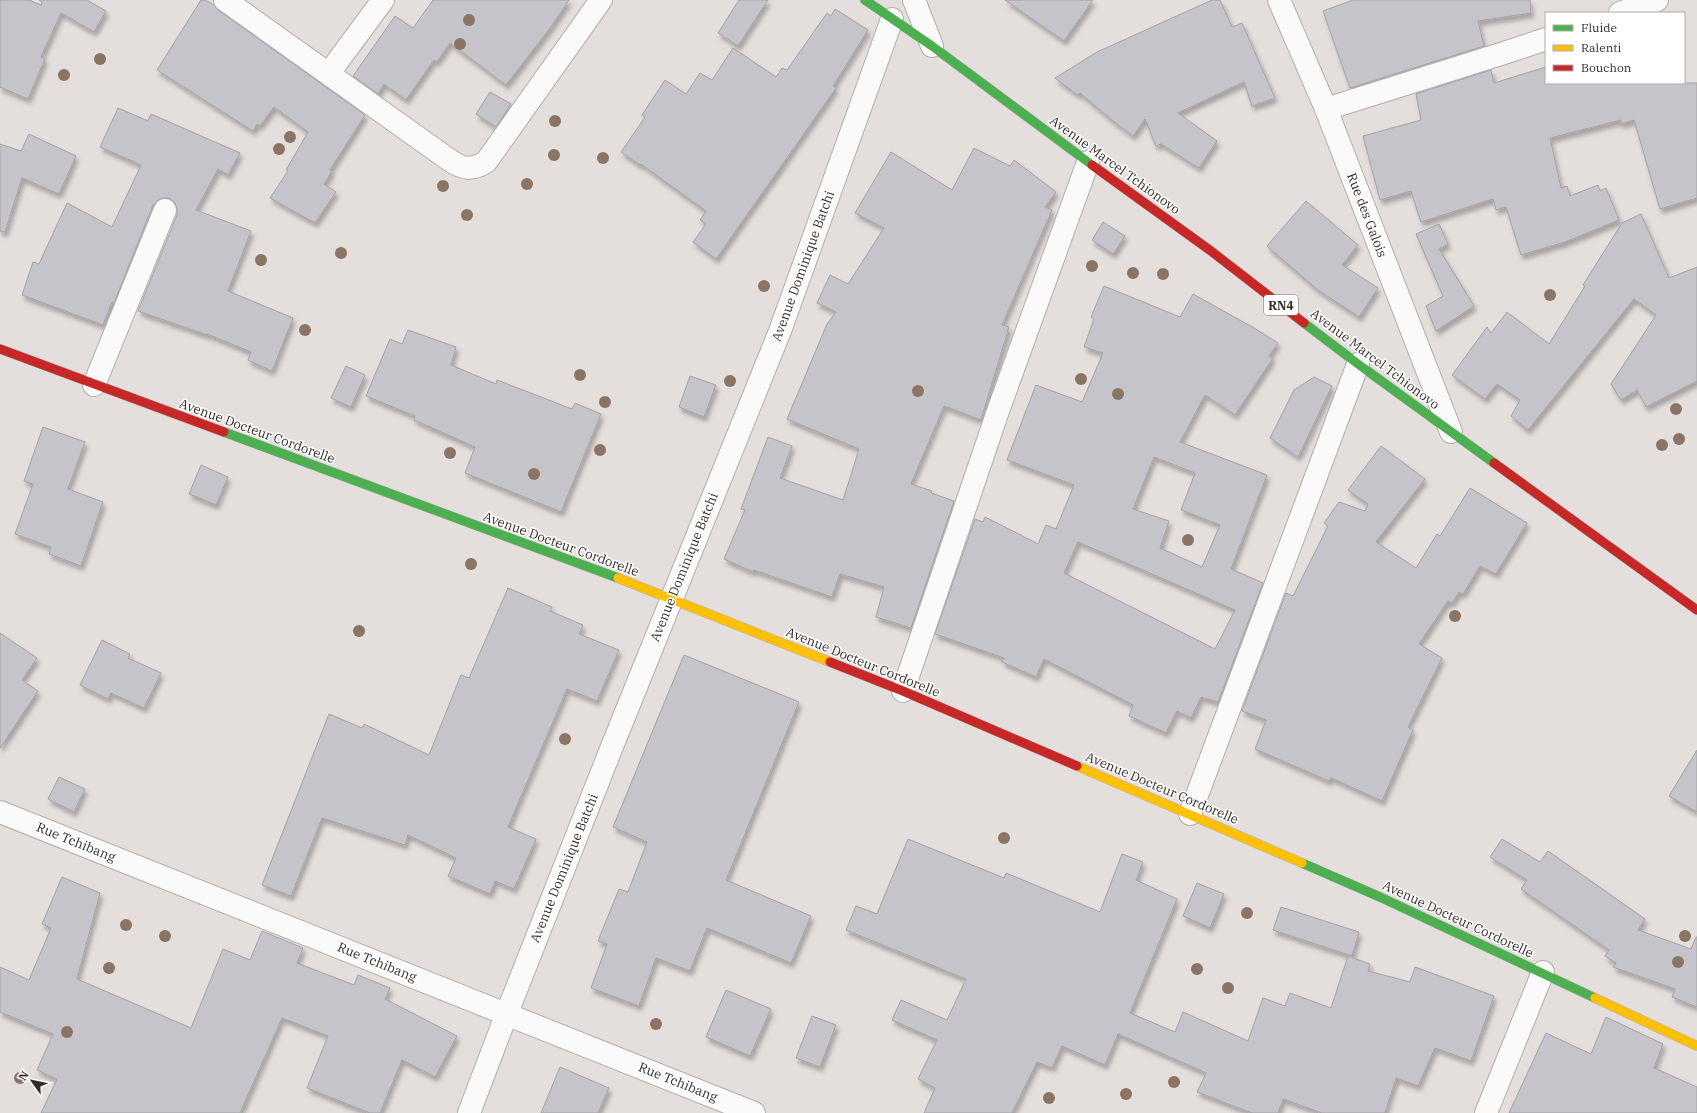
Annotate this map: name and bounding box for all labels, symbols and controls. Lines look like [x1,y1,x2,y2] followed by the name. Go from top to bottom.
[1545,12,1685,84] legend
[1581,20,1617,35] text: Fluide
[1581,40,1622,55] text: Ralenti
[1581,60,1632,75] text: Bouchon
[1046,112,1184,218] street label: Avenue Marcel Tchionovo
[1343,170,1391,260] street label: Rue des Galois
[768,188,838,344] street label: Avenue Dominique Batchi
[1264,295,1298,315] road number: RN4
[1307,305,1443,413] street label: Avenue Marcel Tchionovo
[177,395,337,467] street label: Avenue Docteur Cordorelle
[646,490,722,644] street label: Avenue Dominique Batchi
[481,508,641,580] street label: Avenue Docteur Cordorelle
[784,623,943,701] street label: Avenue Docteur Cordorelle
[1083,748,1241,828] street label: Avenue Docteur Cordorelle
[526,791,602,945] street label: Avenue Dominique Batchi
[34,818,118,866] street label: Rue Tchibang
[1380,877,1536,961] street label: Avenue Docteur Cordorelle
[335,938,419,986] street label: Rue Tchibang
[636,1058,720,1106] street label: Rue Tchibang
[12,1061,52,1101] north arrow
[15,1068,32,1083] text: N

